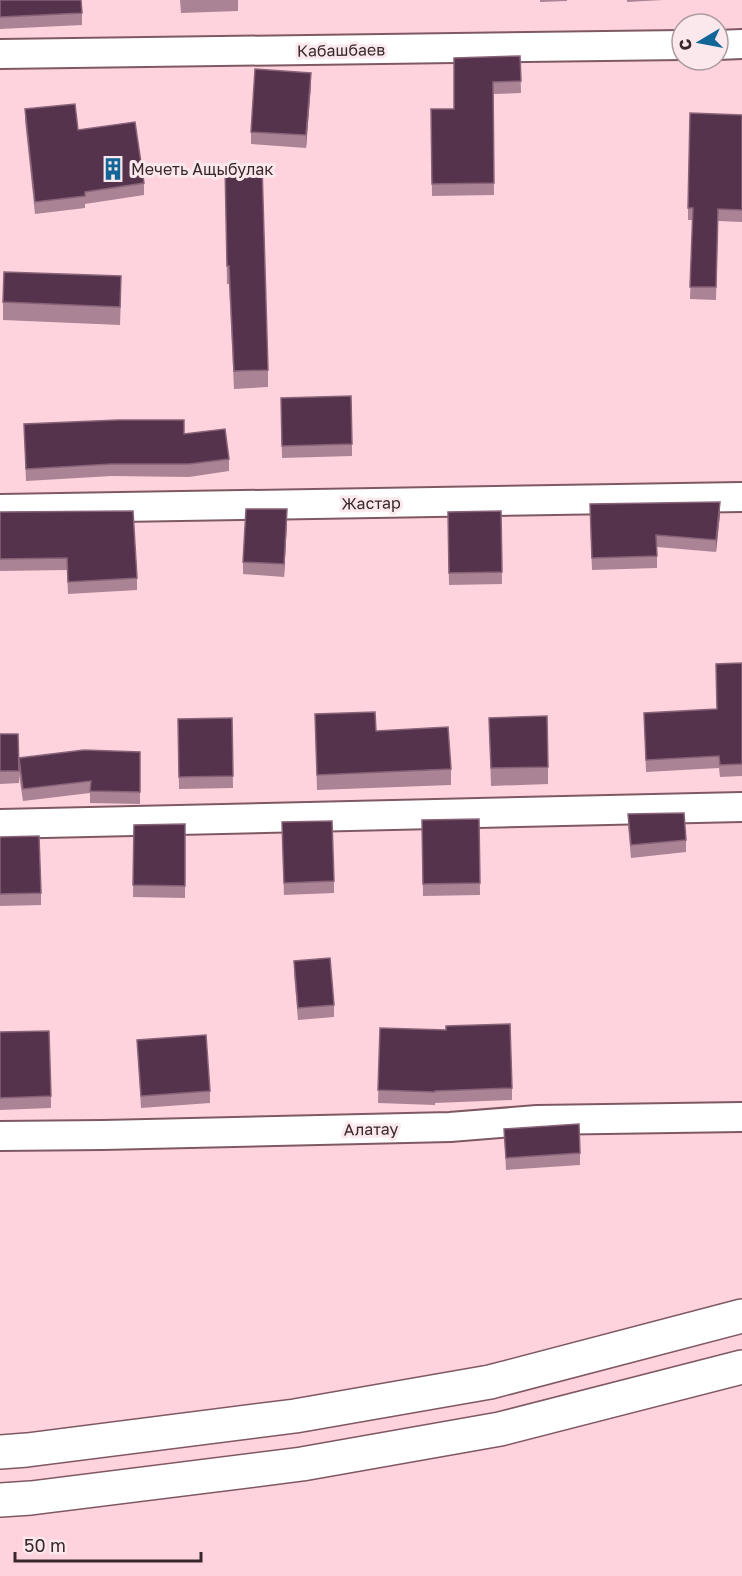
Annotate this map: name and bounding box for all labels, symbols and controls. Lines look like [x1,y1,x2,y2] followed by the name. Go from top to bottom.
[670,12,730,72] north arrow
[674,37,696,52] text: С
[297,39,385,61] street label: Кабашбаев
[100,156,126,182] building icon: Мечеть Ащыбулак
[131,159,274,179] place label: Мечеть Ащыбулак
[341,492,401,514] street label: Жастар
[344,1119,398,1139] street label: Алатау
[15,1525,201,1563] scale bar
[24,1534,66,1556] text: 50 m

